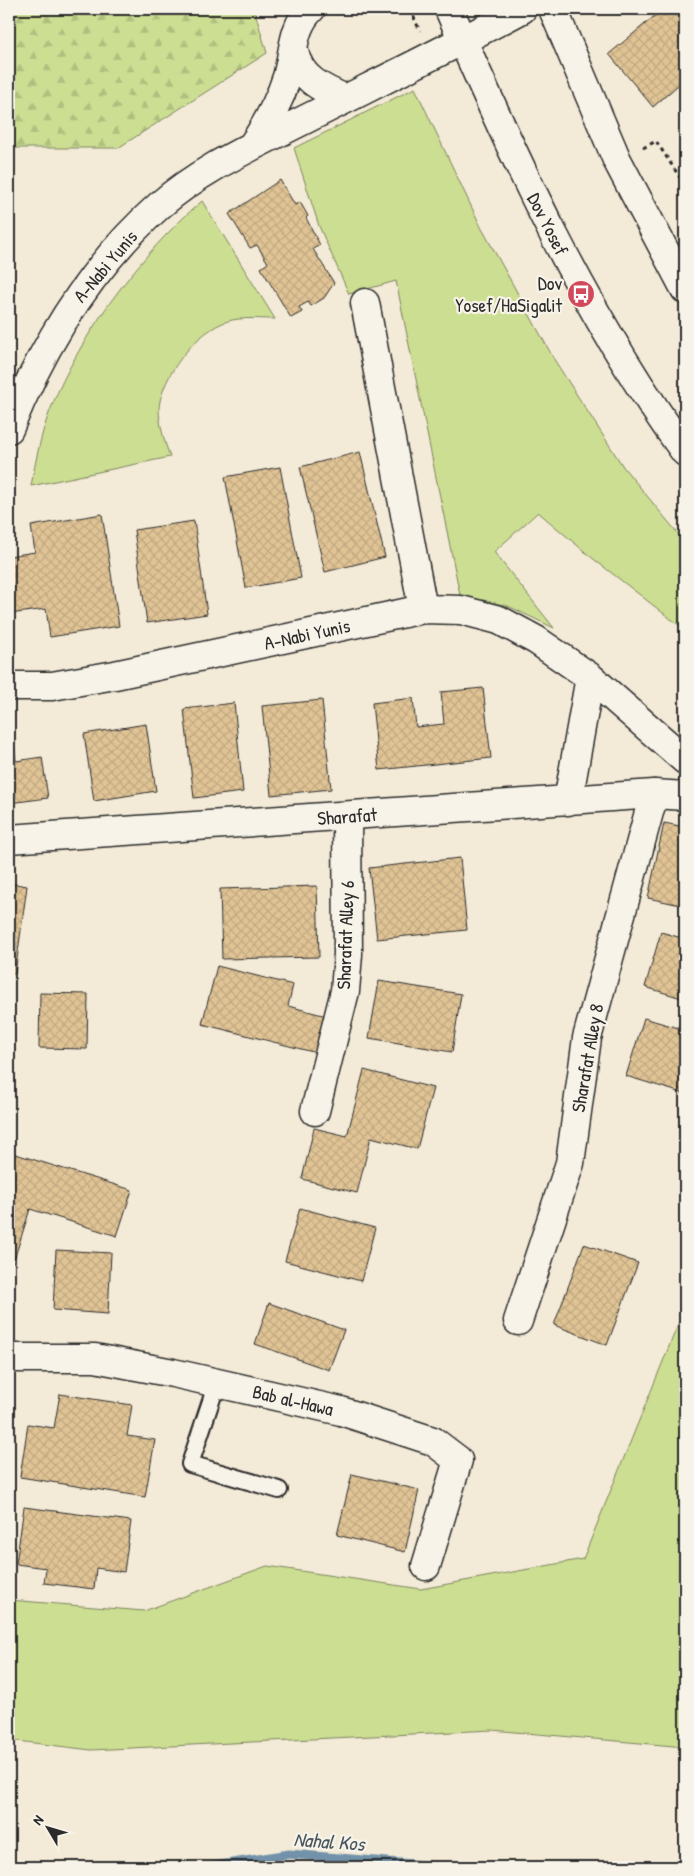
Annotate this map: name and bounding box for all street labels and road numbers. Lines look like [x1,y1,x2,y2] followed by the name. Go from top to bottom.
[521,189,575,260] street label: Dov Yosef
[67,224,143,308] street label: A-Nabi Yunis
[262,612,352,656] street label: A-Nabi Yunis
[316,801,378,831] street label: Sharafat
[330,880,360,990] street label: Sharafat Alley 6
[565,1002,609,1114] street label: Sharafat Alley 8
[250,1378,336,1422] street label: Bab al-Hawa

